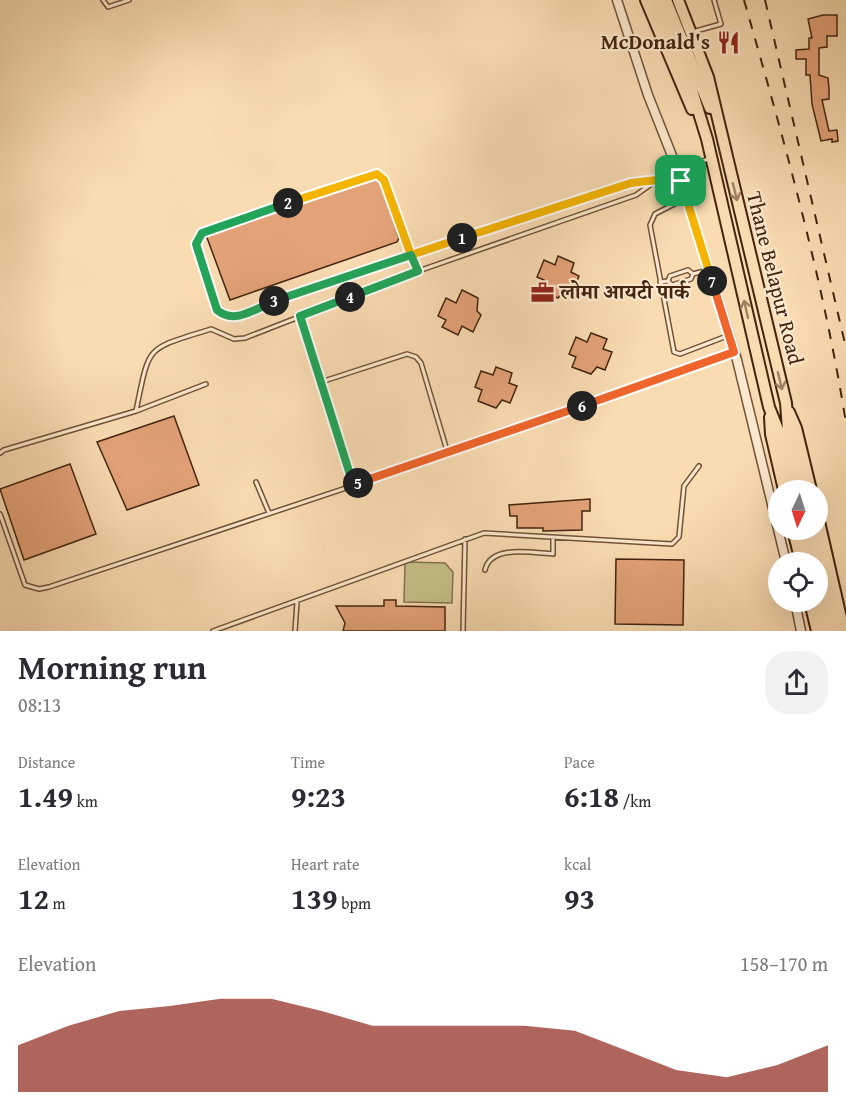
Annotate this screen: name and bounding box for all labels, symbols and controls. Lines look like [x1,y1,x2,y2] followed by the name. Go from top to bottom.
[601,26,710,57] place label: McDonald's
[715,29,741,55] restaurant icon: McDonald's
[655,155,706,206] pin
[664,164,697,197] icon: arrive
[729,182,741,201] one-way arrow
[273,188,303,218] pin: 2
[739,188,812,368] street label: Thane Belapur Road
[284,191,292,215] text: 2
[447,223,477,253] pin: 1
[458,226,466,250] text: 1
[697,266,727,296] pin: 7
[708,269,716,293] text: 7
[558,276,691,307] place label: लोमा आयटी पार्क
[529,279,555,305] office icon: लोमा आयटी पार्क
[335,282,365,312] pin: 4
[346,285,354,309] text: 4
[259,286,289,316] pin: 3
[270,289,278,313] text: 3
[740,300,752,319] one-way arrow
[775,372,787,391] one-way arrow
[567,391,597,421] pin: 6
[578,394,586,418] text: 6
[343,468,373,498] pin: 5
[354,471,362,495] text: 5
[768,480,828,540] north arrow
[768,480,828,612] map controls
[768,552,828,612] button: locate
[18,643,207,691] text: Morning run
[765,651,828,714] button: share
[18,690,61,719] text: 08:13
[18,750,75,774] text: Distance
[291,750,325,774] text: Time
[564,750,595,774] text: Pace
[18,774,73,818] text: 1.49
[291,774,346,818] text: 9:23
[564,774,619,818] text: 6:18
[73,789,98,813] text: km
[619,789,651,813] text: /km
[18,852,81,876] text: Elevation
[291,852,360,876] text: Heart rate
[564,852,591,876] text: kcal
[18,876,49,920] text: 12
[291,876,338,920] text: 139
[564,876,595,920] text: 93
[49,891,66,915] text: m
[338,891,371,915] text: bpm
[18,949,96,978] text: Elevation
[740,949,828,978] text: 158–170 m

